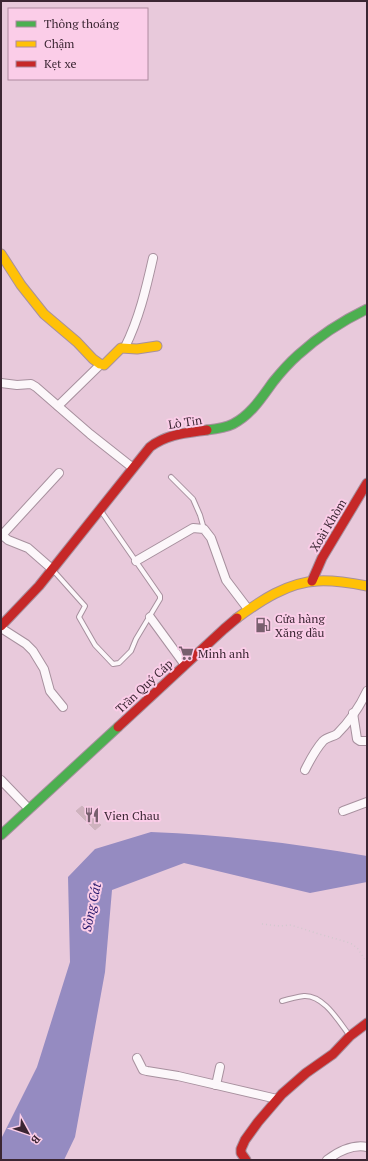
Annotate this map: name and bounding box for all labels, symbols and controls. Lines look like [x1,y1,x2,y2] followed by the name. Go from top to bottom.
[8,8,148,80] legend
[44,16,120,31] text: Thông thoáng
[44,36,75,51] text: Chậm
[44,56,77,71] text: Kẹt xe
[167,412,203,432] street label: Lò Tỉn
[307,496,350,554] street label: Xoài Khòm
[275,611,325,640] place label: Cửa hàng Xăng dầu
[254,616,272,634] fuel station icon: Cửa hàng Xăng dầu
[177,644,195,662] supermarket icon: Minh anh
[198,646,249,661] place label: Minh anh
[112,656,176,716] street label: Trần Quý Cáp
[83,806,101,824] restaurant icon: Vien Chau
[104,808,160,823] place label: Vien Chau
[77,880,105,933] water label: Sông Cát
[8,1113,48,1153] north arrow
[28,1132,43,1147] text: B

